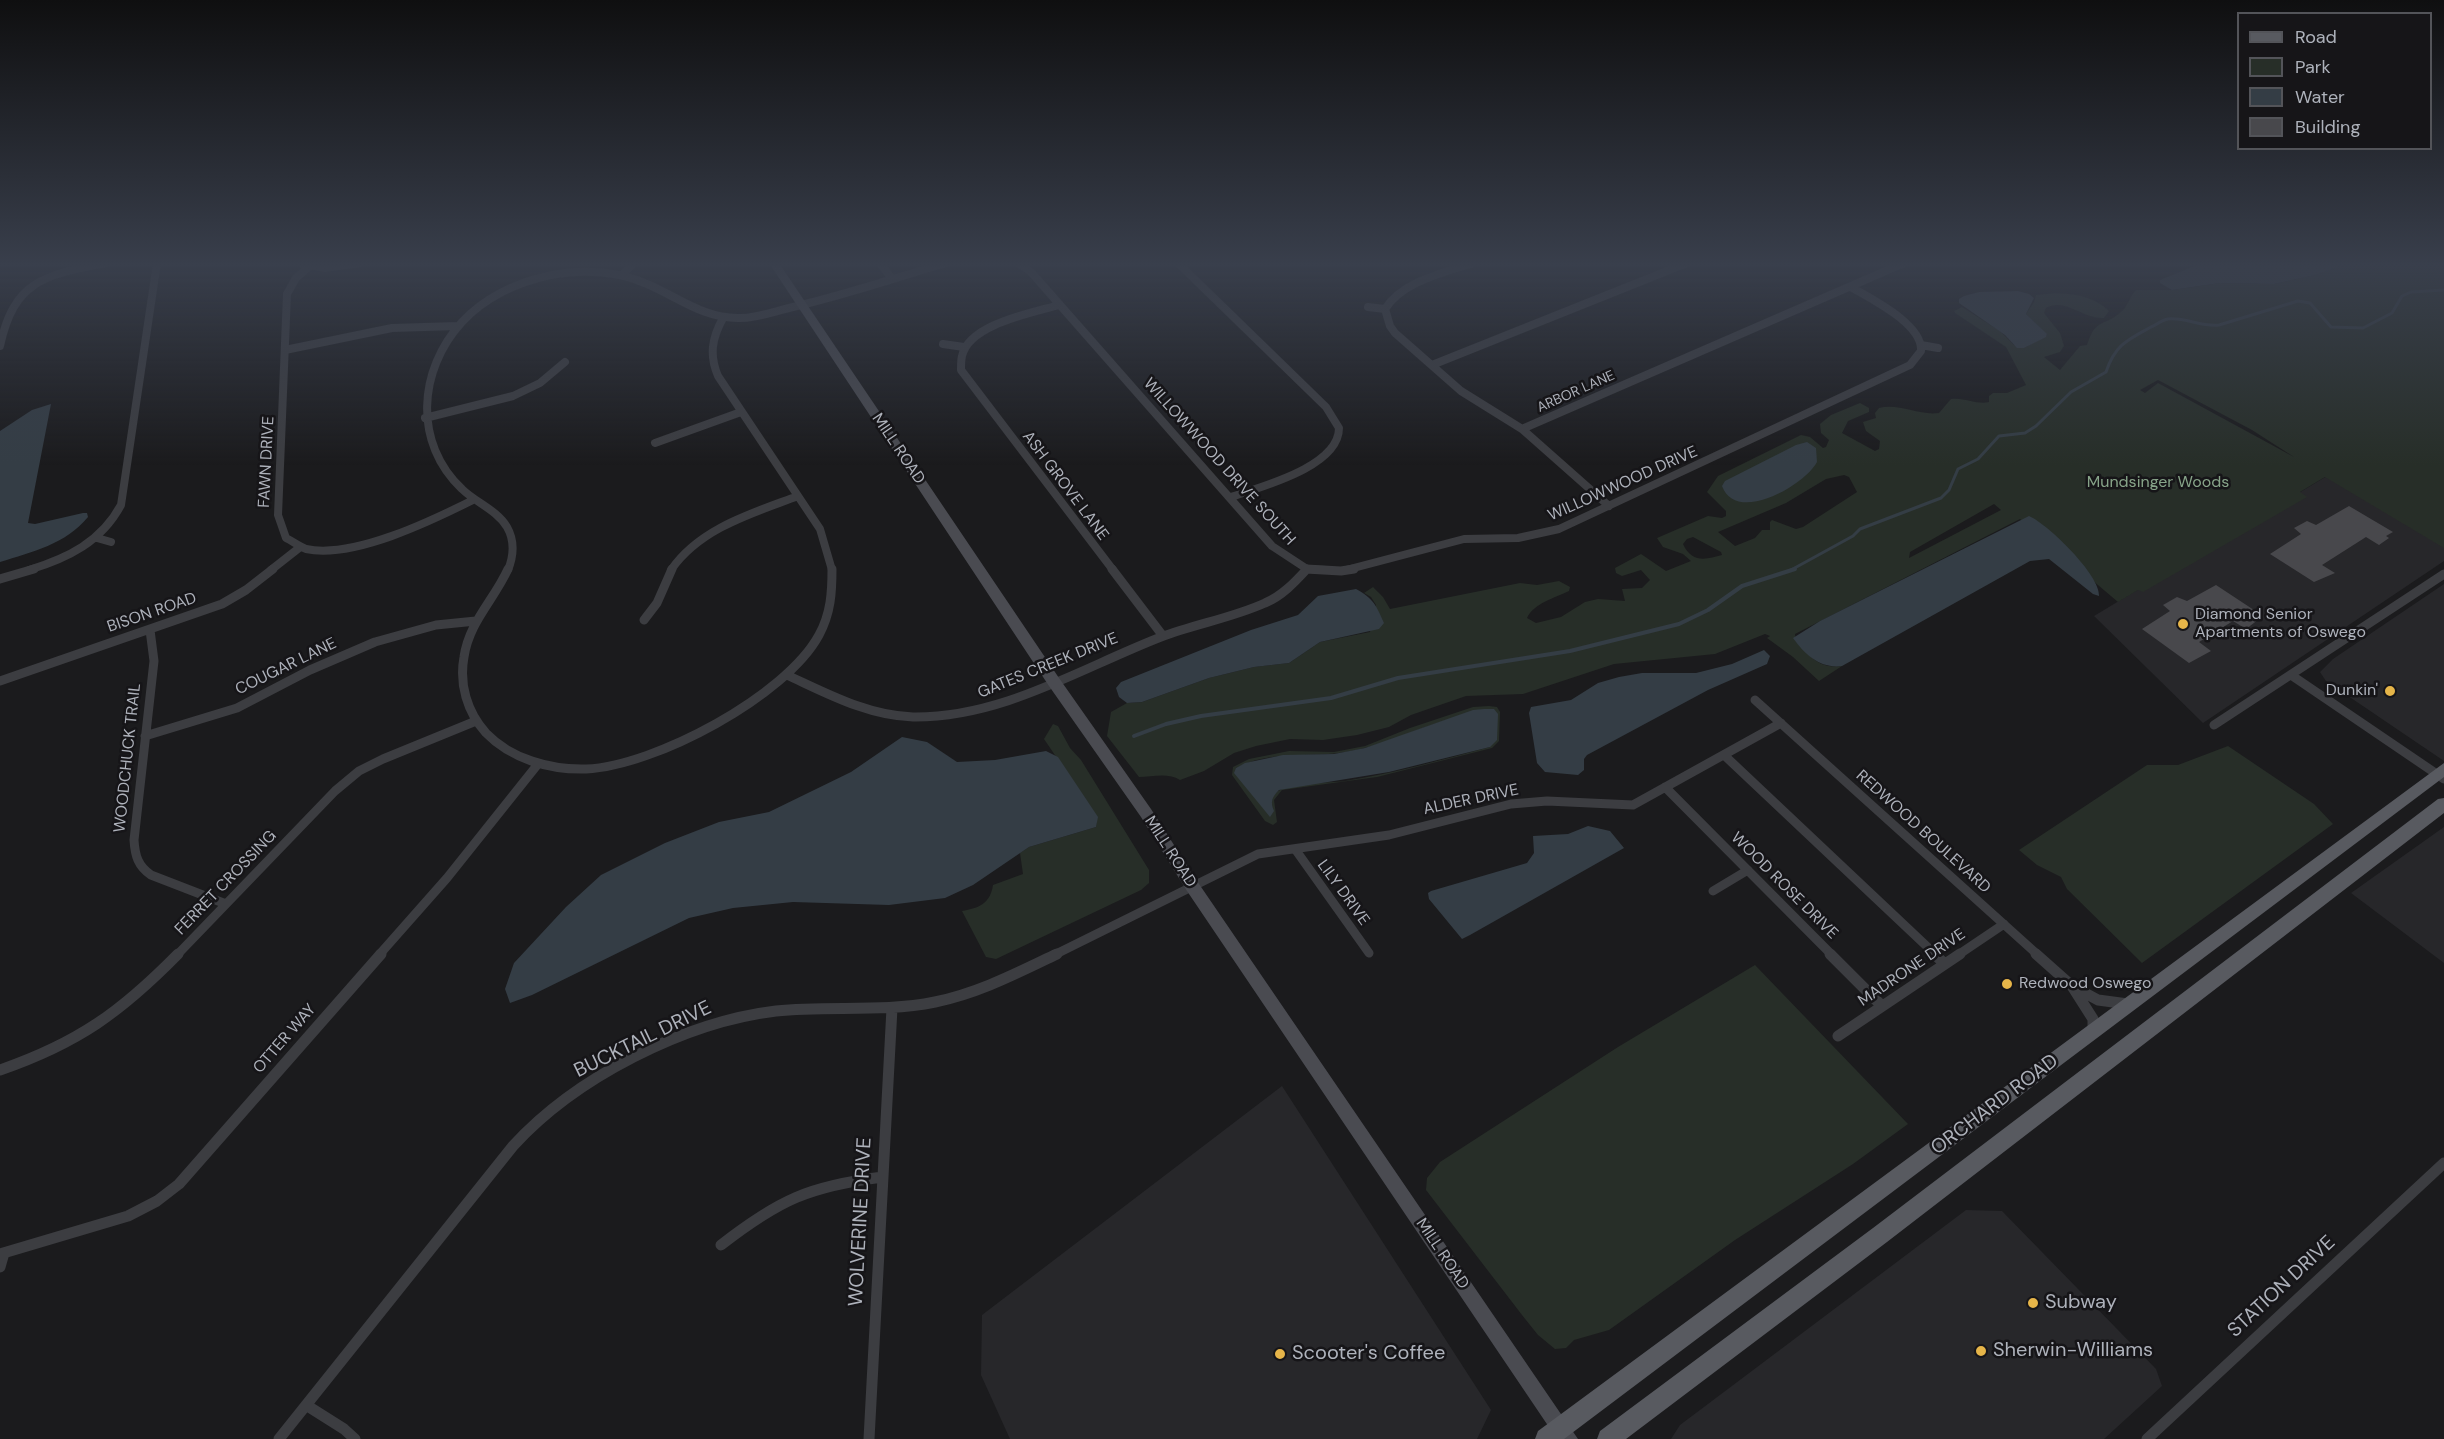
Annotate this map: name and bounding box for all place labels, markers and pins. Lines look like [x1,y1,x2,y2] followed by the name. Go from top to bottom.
[2195,605,2366,643] place label: Diamond Senior Apartments of Oswego
[2176,617,2190,631] marker: Diamond Senior Apartments of Oswego
[2326,681,2378,701] place label: Dunkin'
[2383,684,2397,698] marker: Dunkin'
[2019,974,2151,994] place label: Redwood Oswego
[2000,977,2014,991] marker: Redwood Oswego
[2045,1291,2117,1315] place label: Subway
[2026,1296,2040,1310] marker: Subway
[1993,1339,2153,1363] place label: Sherwin-Williams
[1292,1342,1445,1366] place label: Scooter's Coffee
[1974,1344,1988,1358] marker: Sherwin-Williams
[1273,1347,1287,1361] marker: Scooter's Coffee

